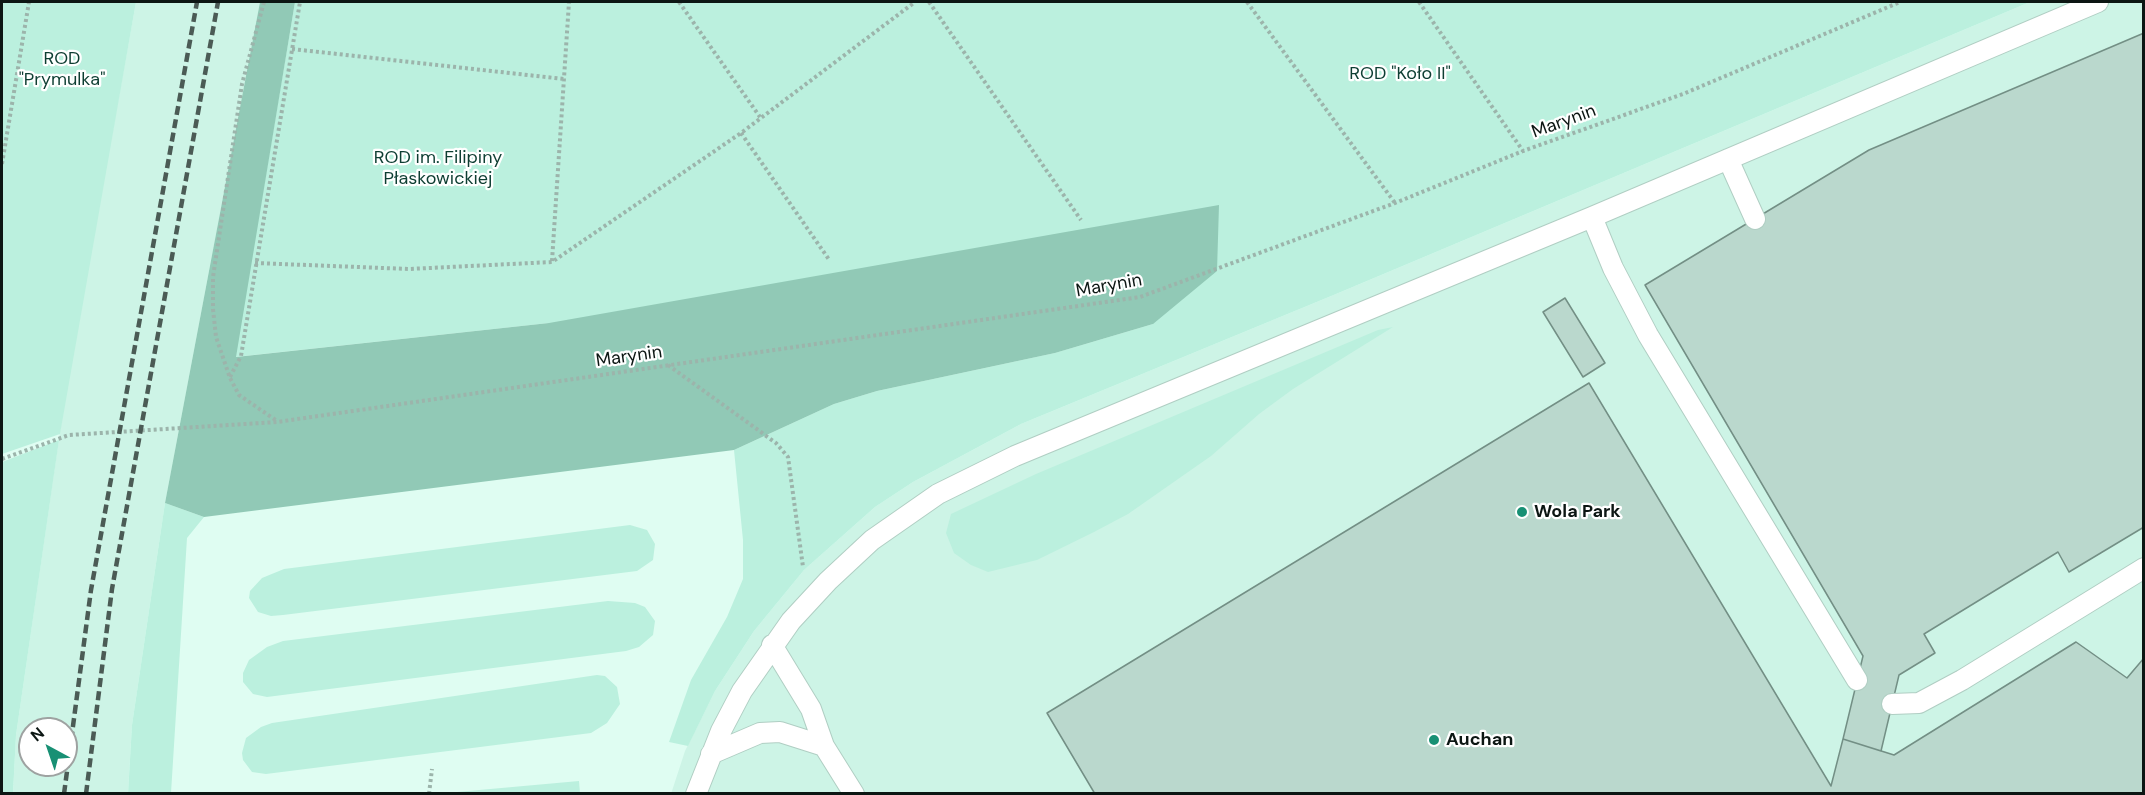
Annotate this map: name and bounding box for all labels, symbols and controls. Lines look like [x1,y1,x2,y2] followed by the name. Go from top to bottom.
[19,48,105,90] park label: ROD "Prymulka"
[1349,63,1451,85] park label: ROD "Koło II"
[1529,100,1599,144] street label: Marynin
[374,147,502,190] park label: ROD im. Filipiny Płaskowickiej
[1074,270,1144,302] street label: Marynin
[595,342,663,372] street label: Marynin
[1534,501,1621,523] place label: Wola Park
[1515,505,1529,519] marker: Wola Park
[18,717,78,777] north arrow
[26,723,49,746] text: N
[1446,729,1513,751] place label: Auchan
[1427,733,1441,747] marker: Auchan

